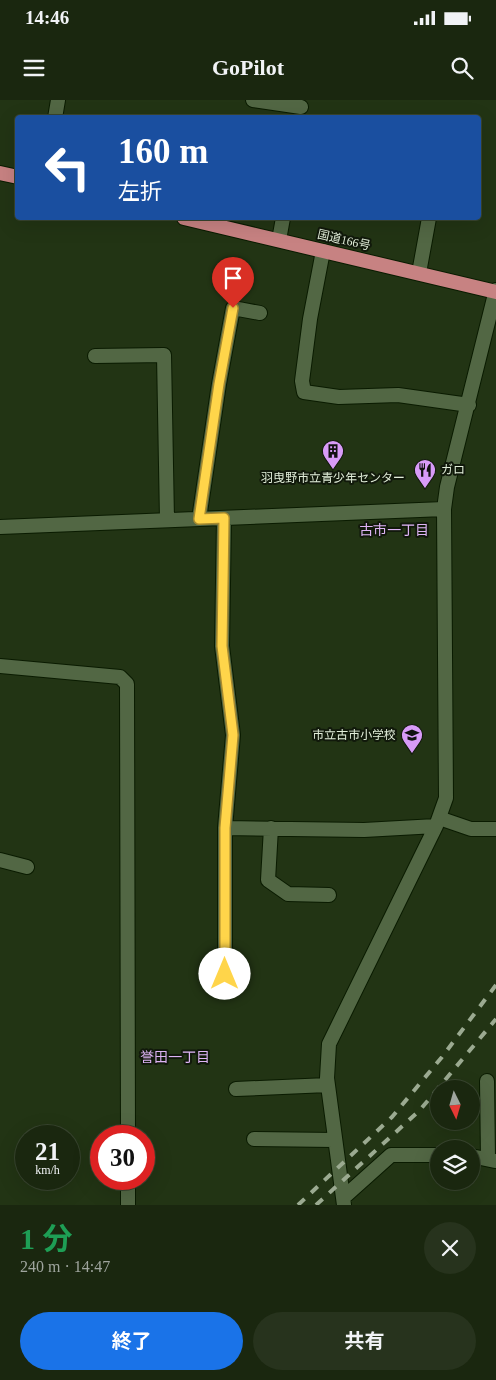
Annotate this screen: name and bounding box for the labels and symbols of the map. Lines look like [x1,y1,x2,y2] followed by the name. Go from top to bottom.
[316,227,372,253] street label: 国道166号
[212,257,254,308] pin
[321,439,345,470] building icon: 羽曳野市立青少年センター
[413,458,437,489] restaurant icon: ガロ
[441,463,465,477] place label: ガロ
[261,471,405,485] place label: 羽曳野市立青少年センター
[359,523,429,538] district label: 古市一丁目
[400,723,424,754] school or university icon: 市立古市小学校
[312,728,396,742] place label: 市立古市小学校
[198,947,250,999] position arrow
[140,1050,210,1065] district label: 誉田一丁目
[430,1080,480,1130] north arrow
[90,1125,155,1190] speed limit sign: 30

